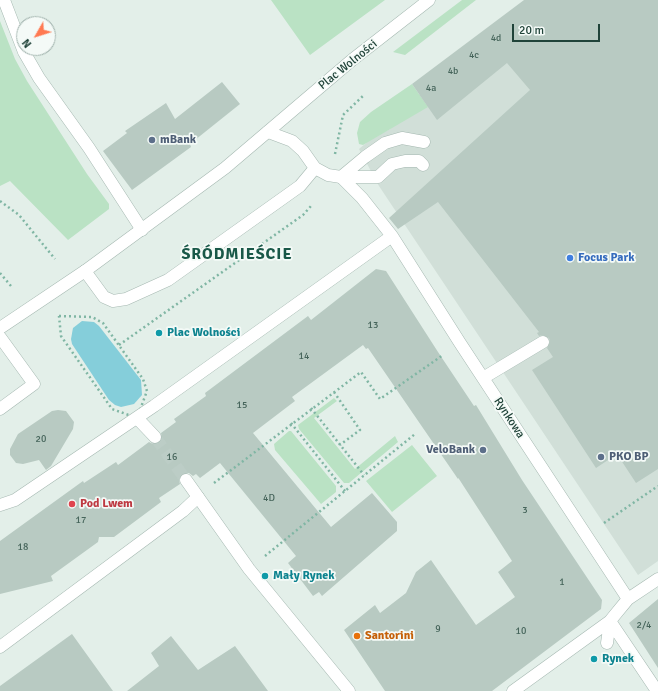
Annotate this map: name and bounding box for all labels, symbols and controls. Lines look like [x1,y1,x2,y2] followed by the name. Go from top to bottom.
[16,16,56,56] north arrow
[514,16,602,42] scale bar
[519,23,544,38] text: 20 m
[491,32,501,44] house number: 4d
[20,36,35,50] text: N
[316,37,380,93] street label: Plac Wolności
[469,49,479,61] house number: 4c
[448,65,458,77] house number: 4b
[426,82,436,94] house number: 4a
[160,133,196,147] place label: mBank
[147,135,157,145] marker: mBank
[181,245,293,265] district label: ŚRÓDMIEŚCIE
[578,251,635,265] place label: Focus Park
[565,253,575,263] marker: Focus Park
[368,319,378,331] house number: 13
[167,326,240,340] place label: Plac Wolności
[154,328,164,338] marker: Plac Wolności
[299,350,309,362] house number: 14
[490,395,528,441] street label: Rynkowa
[237,399,247,411] house number: 15
[36,433,46,445] house number: 20
[426,443,475,457] place label: VeloBank
[478,445,488,455] marker: VeloBank
[609,450,648,464] place label: PKO BP
[167,451,177,463] house number: 16
[596,452,606,462] marker: PKO BP
[263,492,275,504] house number: 4D
[80,497,133,511] place label: Pod Lwem
[67,499,77,509] marker: Pod Lwem
[522,504,528,516] house number: 3
[76,514,86,526] house number: 17
[18,541,28,553] house number: 18
[273,569,335,583] place label: Mały Rynek
[260,571,270,581] marker: Mały Rynek
[559,576,565,588] house number: 1
[636,619,652,631] house number: 2/4
[435,623,441,635] house number: 9
[516,625,526,637] house number: 10
[365,629,414,643] place label: Santorini
[352,631,362,641] marker: Santorini
[602,652,634,666] place label: Rynek
[589,654,599,664] marker: Rynek

